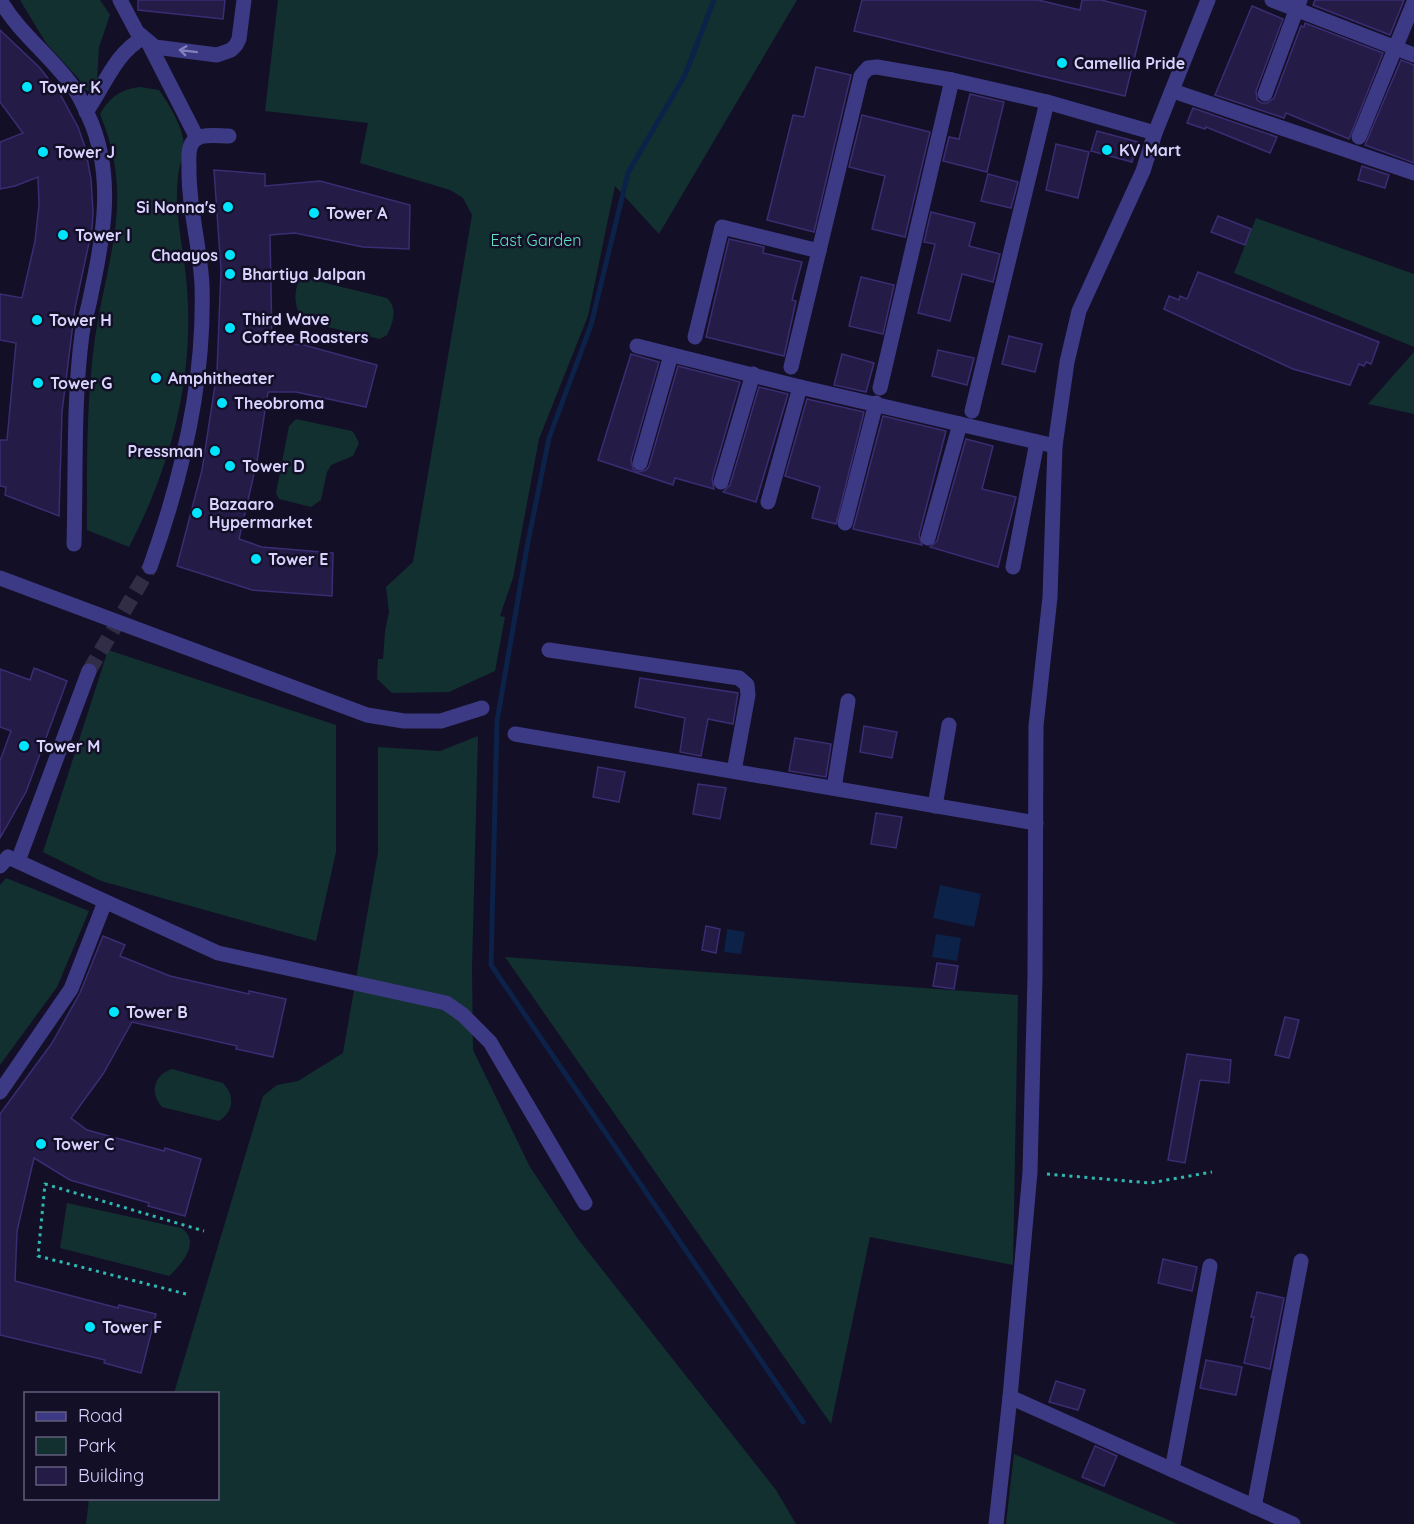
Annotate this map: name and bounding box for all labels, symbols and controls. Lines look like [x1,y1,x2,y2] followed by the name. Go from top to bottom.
[179,45,199,56] one-way arrow
[1074,53,1185,73] place label: Camellia Pride
[1055,56,1069,70] marker: Camellia Pride
[39,77,101,97] place label: Tower K
[20,80,34,94] marker: Tower K
[1119,140,1181,160] place label: KV Mart
[55,142,115,162] place label: Tower J
[1100,143,1114,157] marker: KV Mart
[36,145,50,159] marker: Tower J
[136,197,216,217] place label: Si Nonna's
[221,200,235,214] marker: Si Nonna's
[326,203,388,223] place label: Tower A
[307,206,321,220] marker: Tower A
[75,225,131,245] place label: Tower I
[56,228,70,242] marker: Tower I
[491,230,581,250] park label: East Garden
[151,245,218,265] place label: Chaayos
[223,248,237,262] marker: Chaayos
[242,264,366,284] place label: Bhartiya Jalpan
[223,267,237,281] marker: Bhartiya Jalpan
[242,309,369,347] place label: Third Wave Coffee Roasters
[49,310,112,330] place label: Tower H
[30,313,44,327] marker: Tower H
[223,321,237,335] marker: Third Wave Coffee Roasters
[168,368,275,388] place label: Amphitheater
[149,371,163,385] marker: Amphitheater
[50,373,112,393] place label: Tower G
[31,376,45,390] marker: Tower G
[234,393,324,413] place label: Theobroma
[215,396,229,410] marker: Theobroma
[128,441,203,461] place label: Pressman
[208,444,222,458] marker: Pressman
[242,456,305,476] place label: Tower D
[223,459,237,473] marker: Tower D
[209,494,313,532] place label: Bazaaro Hypermarket
[190,506,204,520] marker: Bazaaro Hypermarket
[268,549,328,569] place label: Tower E
[249,552,263,566] marker: Tower E
[36,736,100,756] place label: Tower M
[17,739,31,753] marker: Tower M
[126,1002,188,1022] place label: Tower B
[107,1005,121,1019] marker: Tower B
[53,1134,114,1154] place label: Tower C
[34,1137,48,1151] marker: Tower C
[102,1317,162,1337] place label: Tower F
[83,1320,97,1334] marker: Tower F
[24,1392,219,1500] legend
[78,1404,123,1427] text: Road
[78,1434,116,1457] text: Park
[78,1464,144,1487] text: Building

